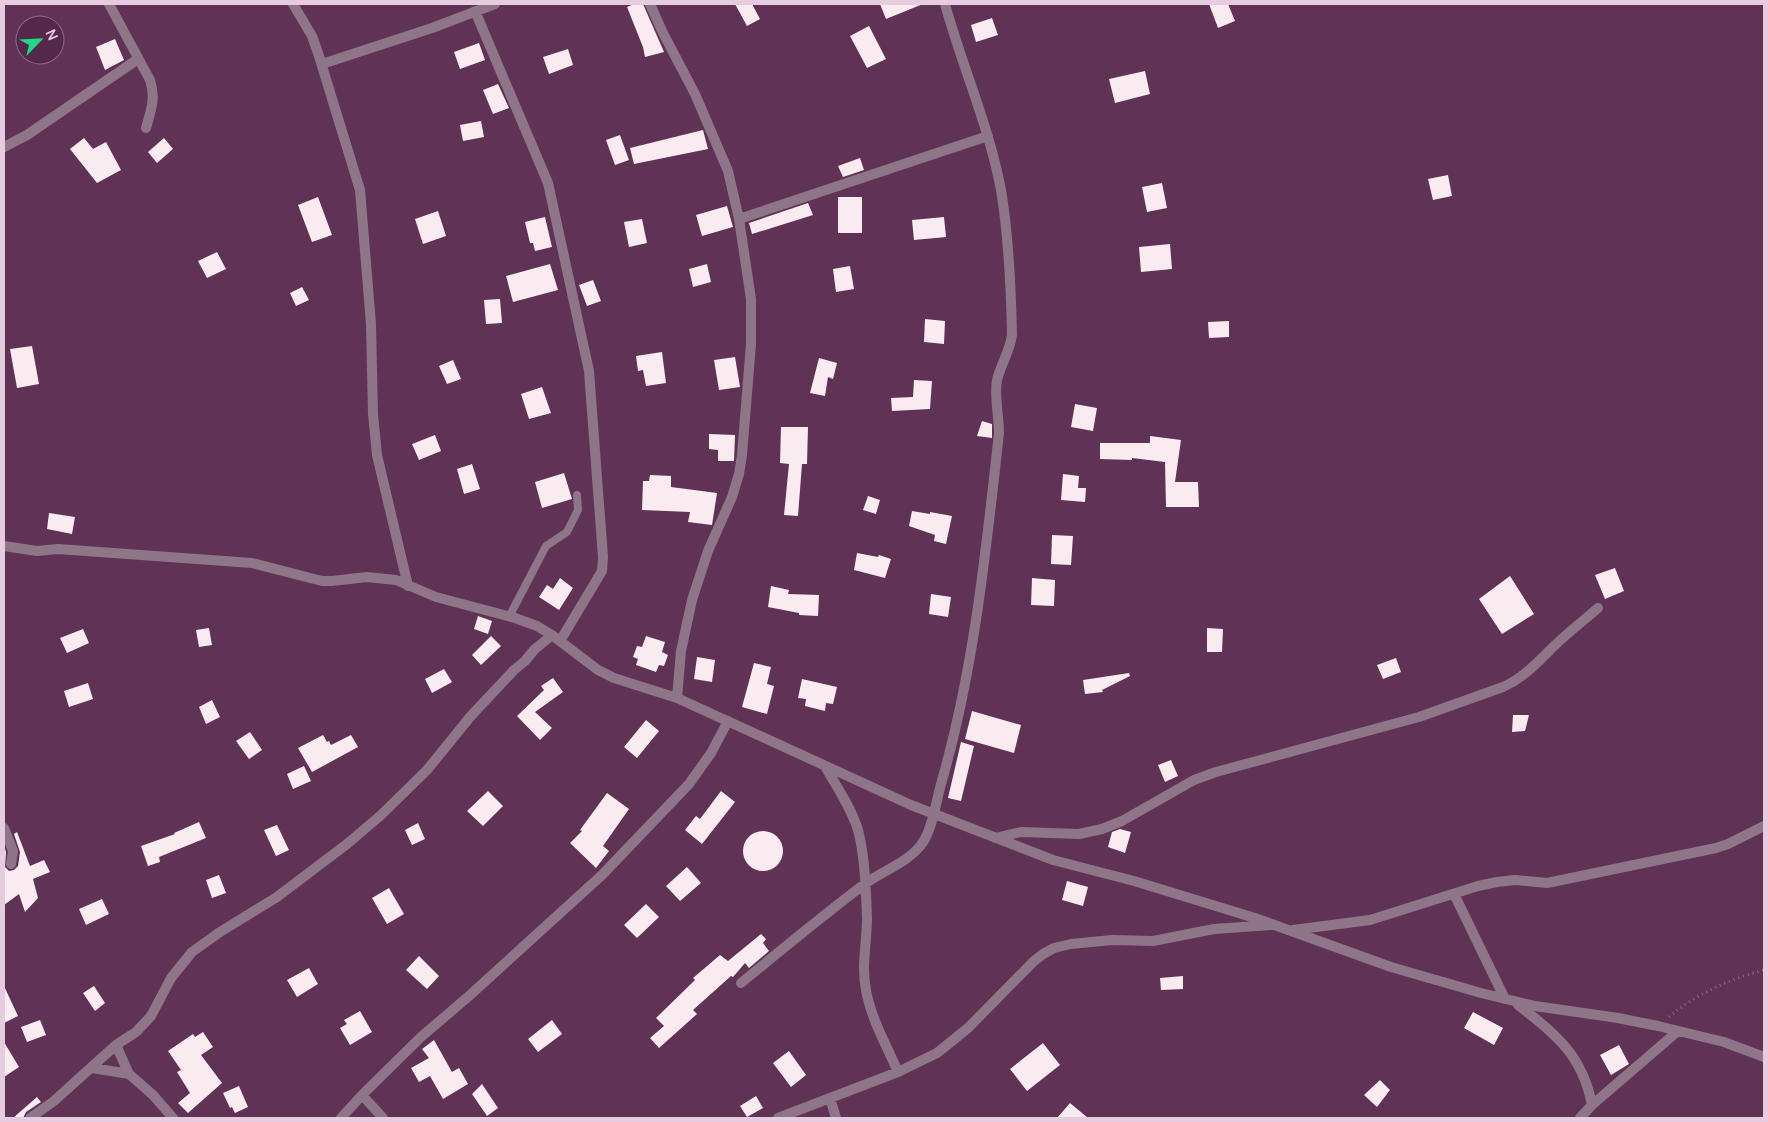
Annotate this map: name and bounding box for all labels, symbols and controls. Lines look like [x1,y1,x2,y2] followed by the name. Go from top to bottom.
[15,15,65,65] north arrow
[42,26,63,43] text: N

